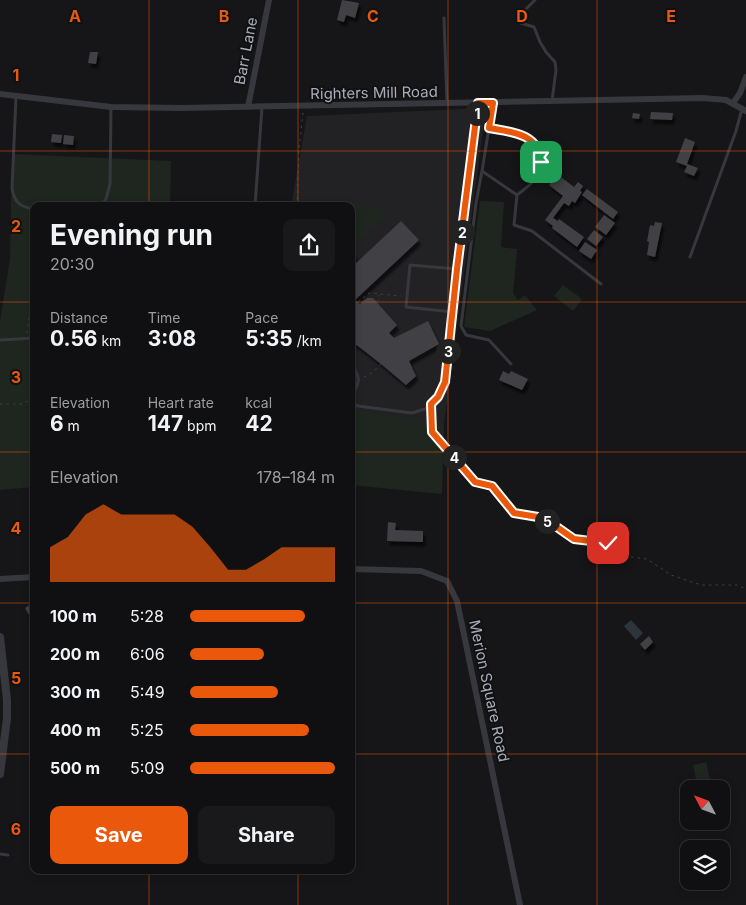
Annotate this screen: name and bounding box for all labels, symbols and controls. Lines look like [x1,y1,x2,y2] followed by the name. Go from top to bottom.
[69,6,81,26] text: A
[219,6,229,26] text: B
[367,6,379,26] text: C
[516,6,528,26] text: D
[666,6,676,26] text: E
[230,15,261,86] street label: Barr Lane
[13,65,19,85] text: 1
[310,82,438,103] street label: Righters Mill Road
[464,100,490,126] pin: 1
[474,105,481,122] text: 1
[520,141,562,183] pin
[527,148,555,176] icon: arrive
[11,216,21,236] text: 2
[50,218,213,252] text: Evening run
[283,219,335,271] button: share
[450,220,474,244] pin: 2
[458,224,467,241] text: 2
[50,254,94,274] text: 20:30
[50,309,108,326] text: Distance
[148,309,181,326] text: Time
[245,309,278,326] text: Pace
[50,326,98,351] text: 0.56
[148,326,196,351] text: 3:08
[245,326,293,351] text: 5:35
[98,332,121,349] text: km
[293,332,322,349] text: /km
[436,338,460,364] pin: 3
[444,343,453,360] text: 3
[11,367,21,387] text: 3
[50,394,110,411] text: Elevation
[148,394,214,411] text: Heart rate
[245,394,272,411] text: kcal
[50,411,64,436] text: 6
[148,411,183,436] text: 147
[245,411,273,436] text: 42
[64,417,80,434] text: m
[183,417,216,434] text: bpm
[442,444,466,470] pin: 4
[450,449,459,466] text: 4
[50,467,119,487] text: Elevation
[257,467,335,487] text: 178–184 m
[534,508,560,534] pin: 5
[543,513,552,530] text: 5
[11,518,22,538] text: 4
[587,522,629,564] pin
[594,529,622,557] icon: check
[50,606,97,626] text: 100 m
[130,606,164,626] text: 5:28
[465,618,514,764] street label: Merion Square Road
[50,644,100,664] text: 200 m
[130,644,165,664] text: 6:06
[11,668,21,688] text: 5
[50,682,100,702] text: 300 m
[130,682,165,702] text: 5:49
[50,720,101,740] text: 400 m
[130,720,164,740] text: 5:25
[50,758,100,778] text: 500 m
[130,758,164,778] text: 5:09
[680,780,730,830] north arrow
[680,780,730,890] map controls
[50,806,188,864] button: Save
[198,806,335,864] button: Share
[11,819,21,839] text: 6
[680,840,730,890] button: layers

